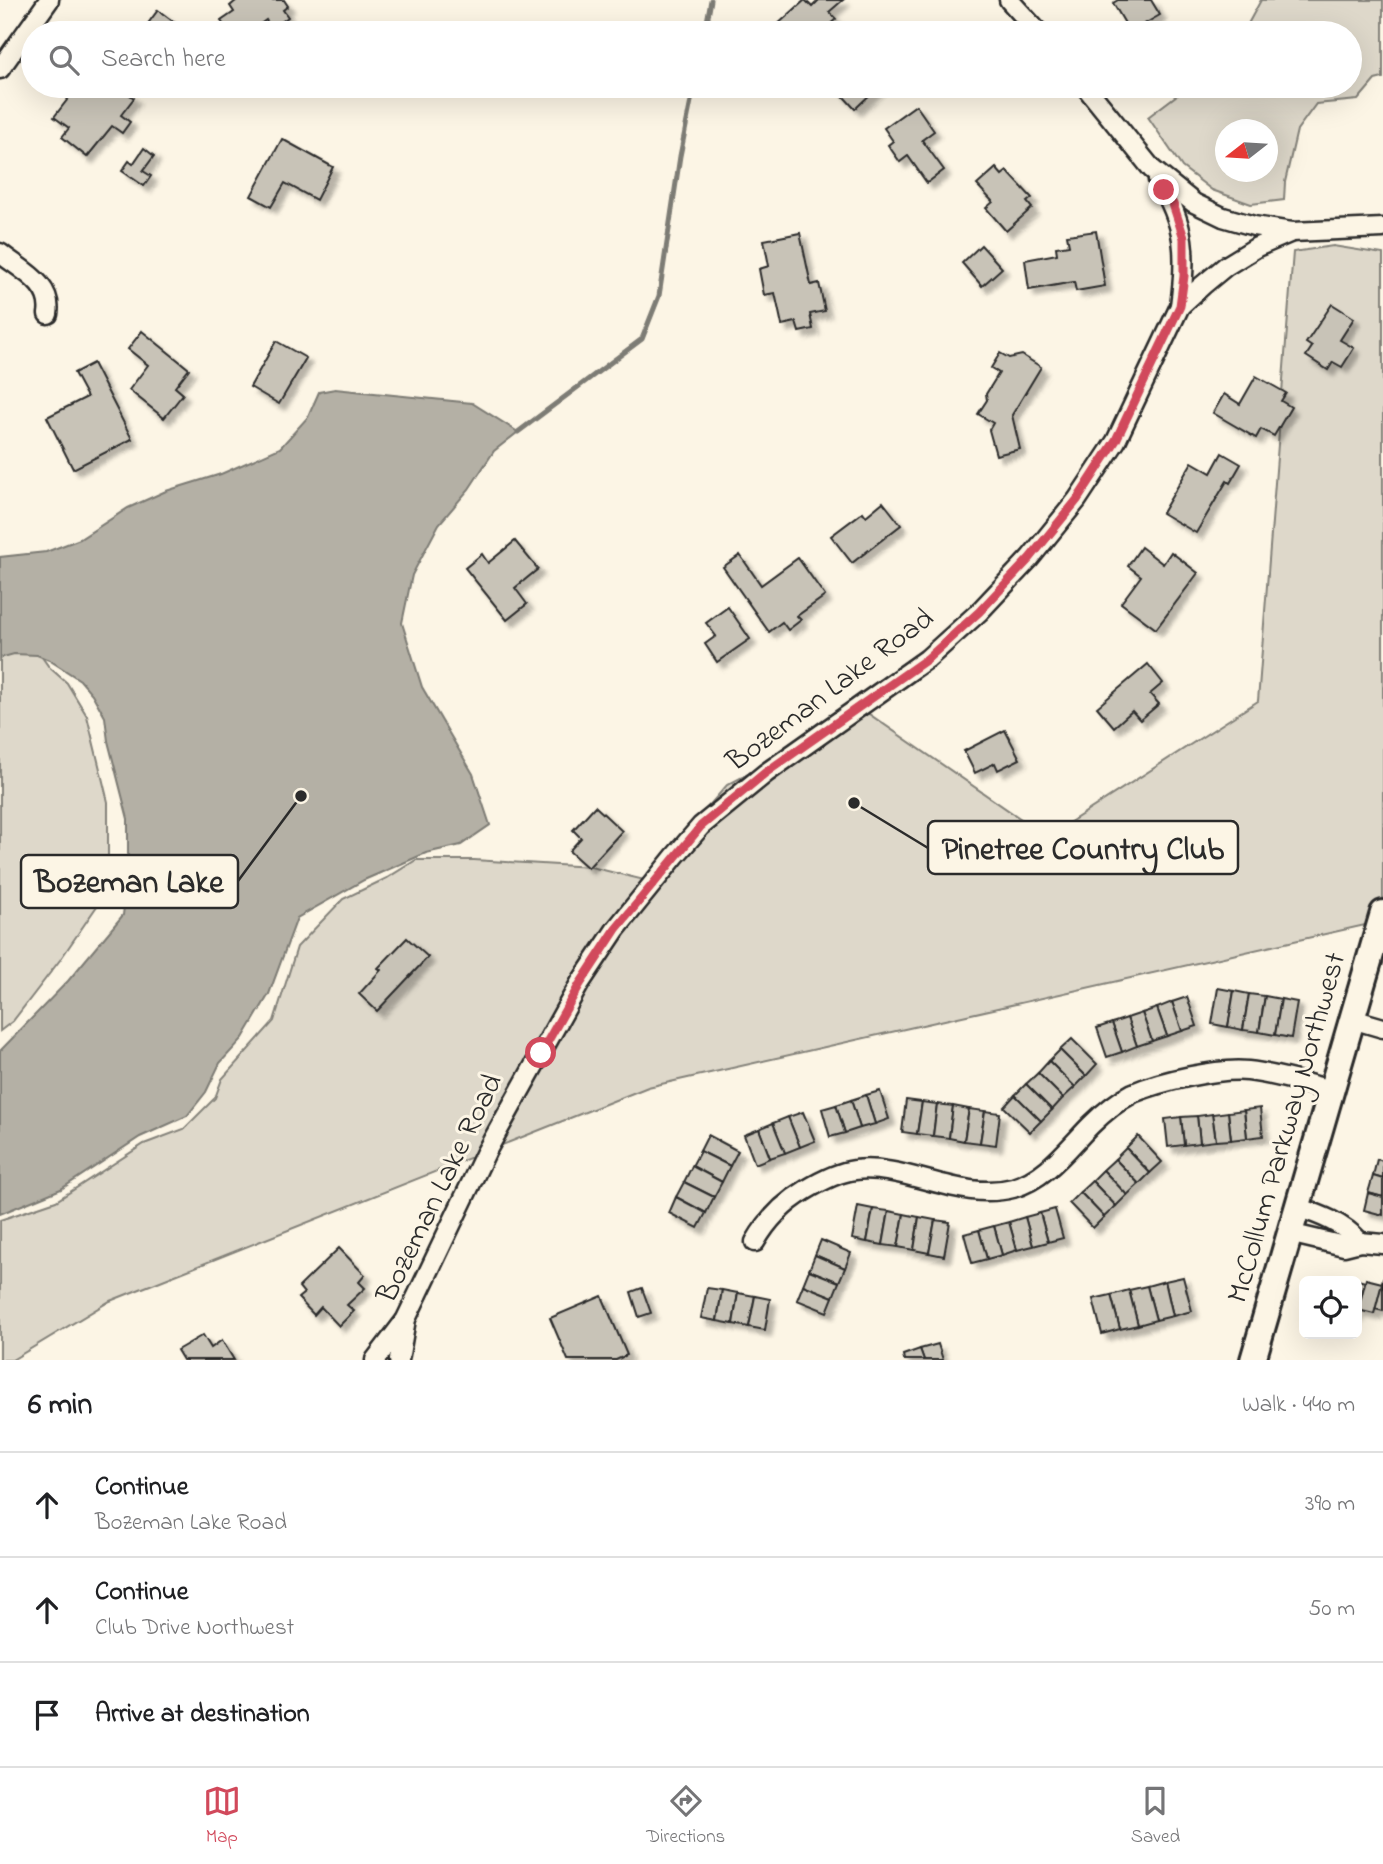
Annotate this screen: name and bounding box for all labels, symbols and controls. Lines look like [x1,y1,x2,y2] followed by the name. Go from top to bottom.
[21,21,1362,98] search box
[45,41,83,79] icon: search
[101,41,226,79] text: Search here
[1215,119,1278,182] north arrow
[1148,174,1179,205] route end
[717,598,944,784] street label: Bozeman Lake Road
[928,821,1238,874] callout: Pinetree Country Club
[942,828,1224,876] text: Pinetree Country Club
[21,855,238,908] callout: Bozeman Lake
[32,861,225,908] text: Bozeman Lake
[1217,948,1359,1308] street label: McCollum Parkway Northwest
[525,1037,556,1068] route start
[366,1067,516,1312] street label: Bozeman Lake Road
[1299,1276,1362,1339] map controls
[1299,1276,1362,1339] button: locate
[28,1384,92,1428] text: 6 min
[1242,1389,1355,1422] text: Walk · 440 m
[95,1469,188,1507] text: Continue
[28,1486,66,1524] icon: ahead
[1305,1488,1355,1521] text: 390 m
[95,1507,287,1540] text: Bozeman Lake Road
[95,1574,188,1612] text: Continue
[28,1591,66,1629] icon: ahead
[1308,1593,1355,1626] text: 50 m
[95,1612,294,1645] text: Club Drive Northwest
[28,1696,66,1734] icon: arrive
[95,1696,310,1734] text: Arrive at destination
[203,1782,241,1851] tab: Map
[646,1782,725,1851] tab: Directions
[1131,1782,1180,1851] tab: Saved

